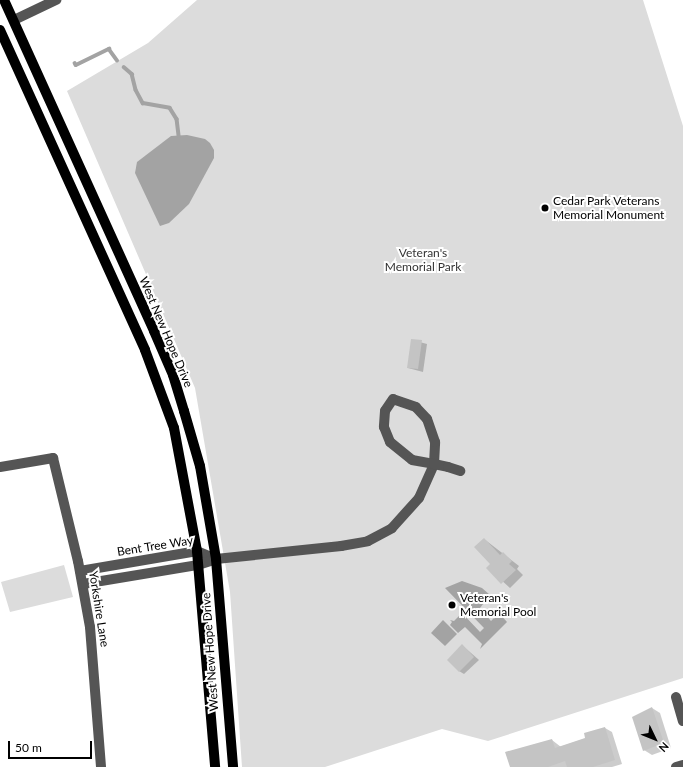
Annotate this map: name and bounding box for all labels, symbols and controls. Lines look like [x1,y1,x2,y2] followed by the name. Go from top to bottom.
[553,194,664,222] place label: Cedar Park Veterans Memorial Monument
[540,203,550,213] marker: Cedar Park Veterans Memorial Monument
[385,246,461,274] park label: Veteran's Memorial Park
[136,274,196,390] street label: West New Hope Drive
[116,533,194,559] street label: Bent Tree Way
[86,570,112,648] street label: Yorkshire Lane
[460,591,536,619] place label: Veteran's Memorial Pool
[199,592,221,712] street label: West New Hope Drive
[447,600,457,610] marker: Veteran's Memorial Pool
[635,719,675,759] north arrow
[10,733,94,759] scale bar
[15,740,42,755] text: 50 m
[657,740,672,755] text: N

